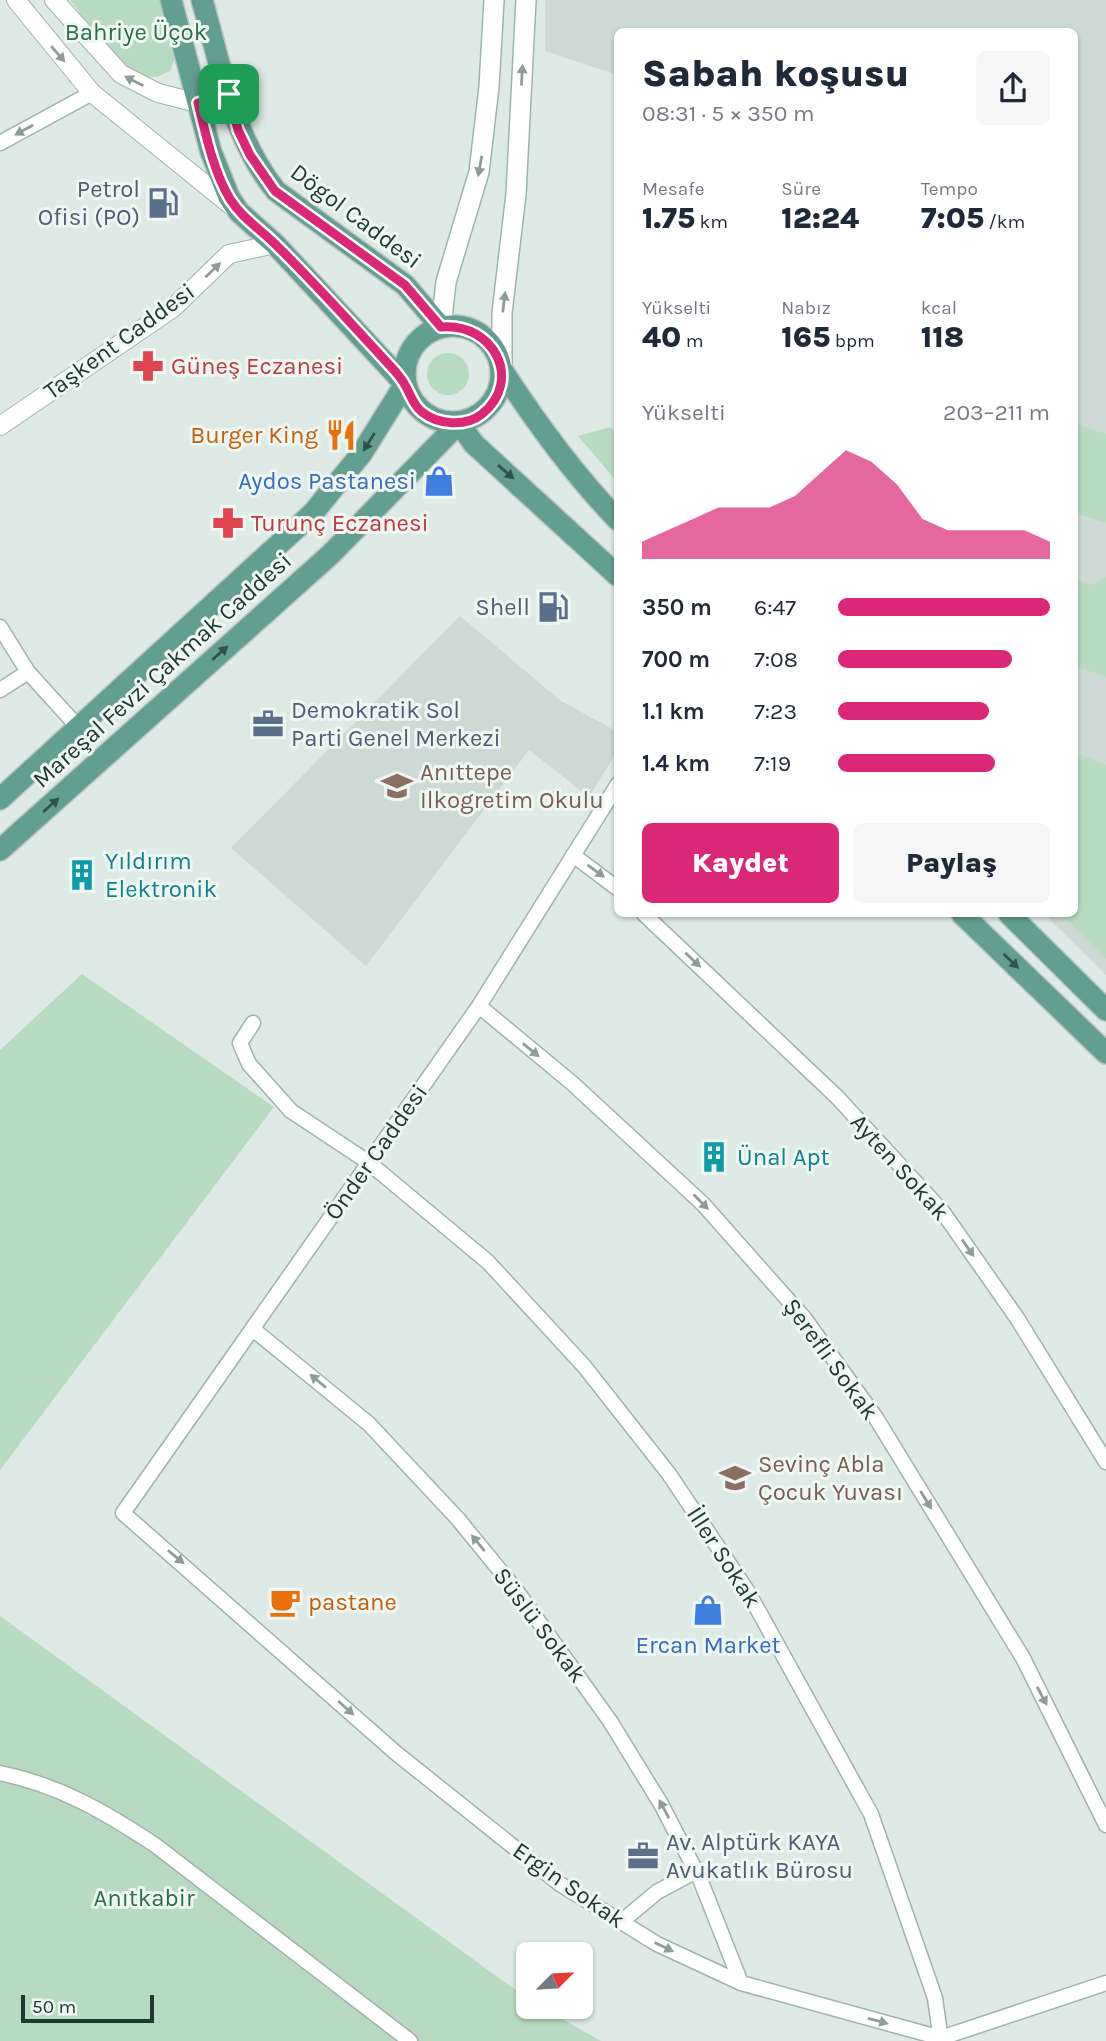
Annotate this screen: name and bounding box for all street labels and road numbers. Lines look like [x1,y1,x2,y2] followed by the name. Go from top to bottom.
[285,158,427,274] street label: Dögol Caddesi
[38,277,200,405] street label: Taşkent Caddesi
[27,546,297,794] street label: Mareşal Fevzi Çakmak Caddesi
[319,1079,433,1225] street label: Önder Caddesi
[845,1108,955,1226] street label: Ayten Sokak
[777,1293,885,1425] street label: Şerefli Sokak
[681,1501,767,1613] street label: İller Sokak
[488,1562,592,1688] street label: Süslü Sokak
[507,1836,631,1934] street label: Ergin Sokak

